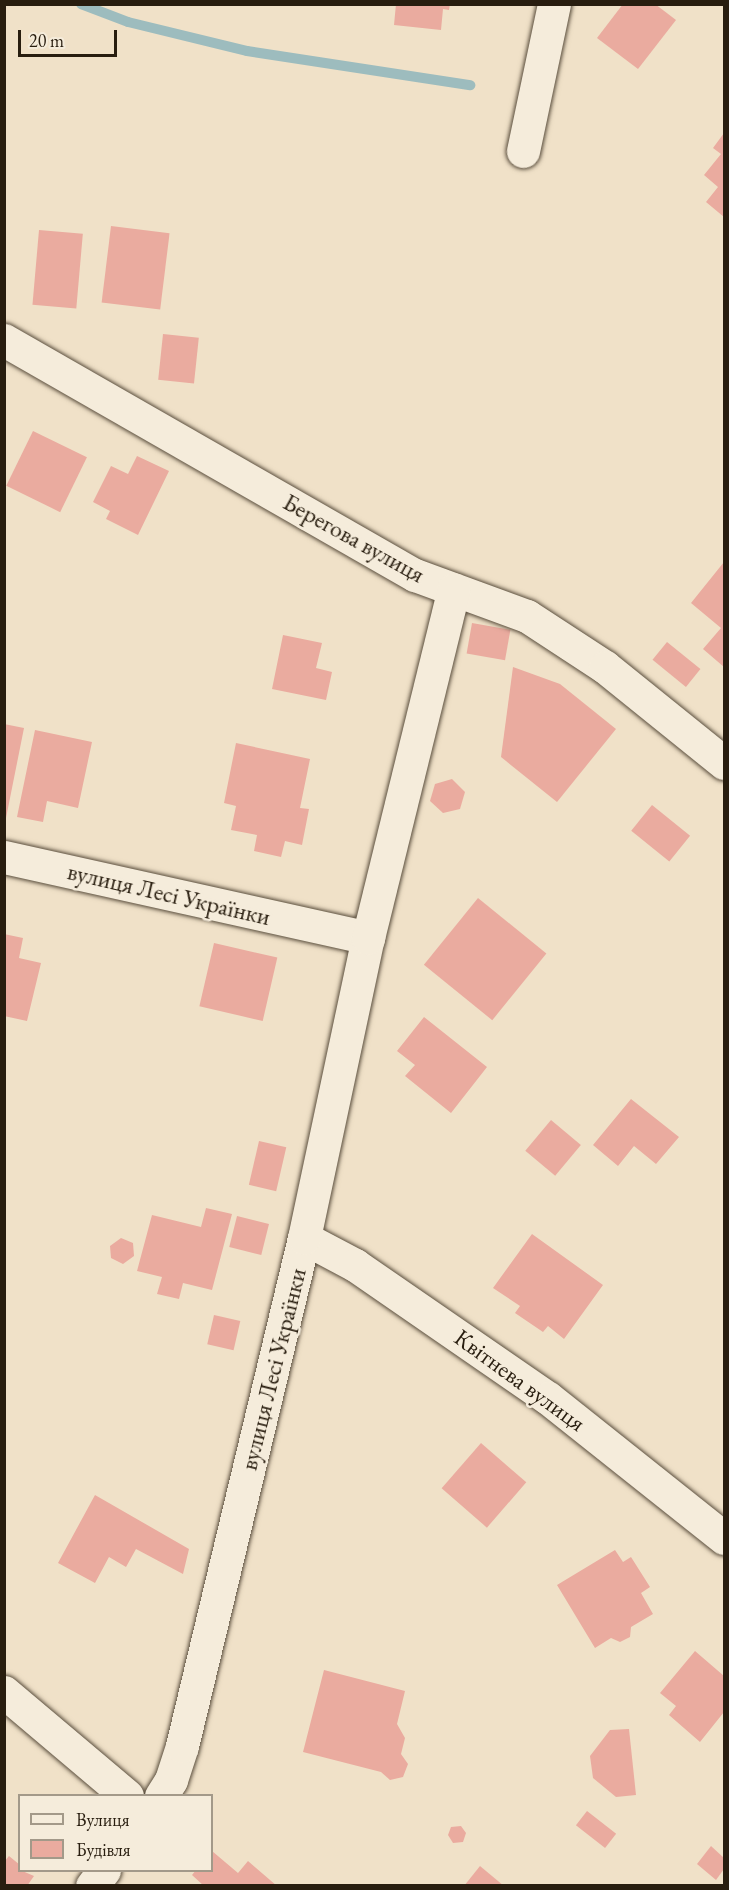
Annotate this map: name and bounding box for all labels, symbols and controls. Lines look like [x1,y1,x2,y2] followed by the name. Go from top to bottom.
[21,18,120,56] scale bar
[29,29,64,52] text: 20 m
[278,487,430,589] street label: Берегова вулиця
[65,857,273,931] street label: вулиця Лесі Українки
[234,1265,312,1473] street label: вулиця Лесі Українки
[449,1323,591,1437] street label: Квітнева вулиця
[18,1794,213,1872] legend
[76,1808,129,1831] text: Вулиця
[76,1838,131,1861] text: Будівля

